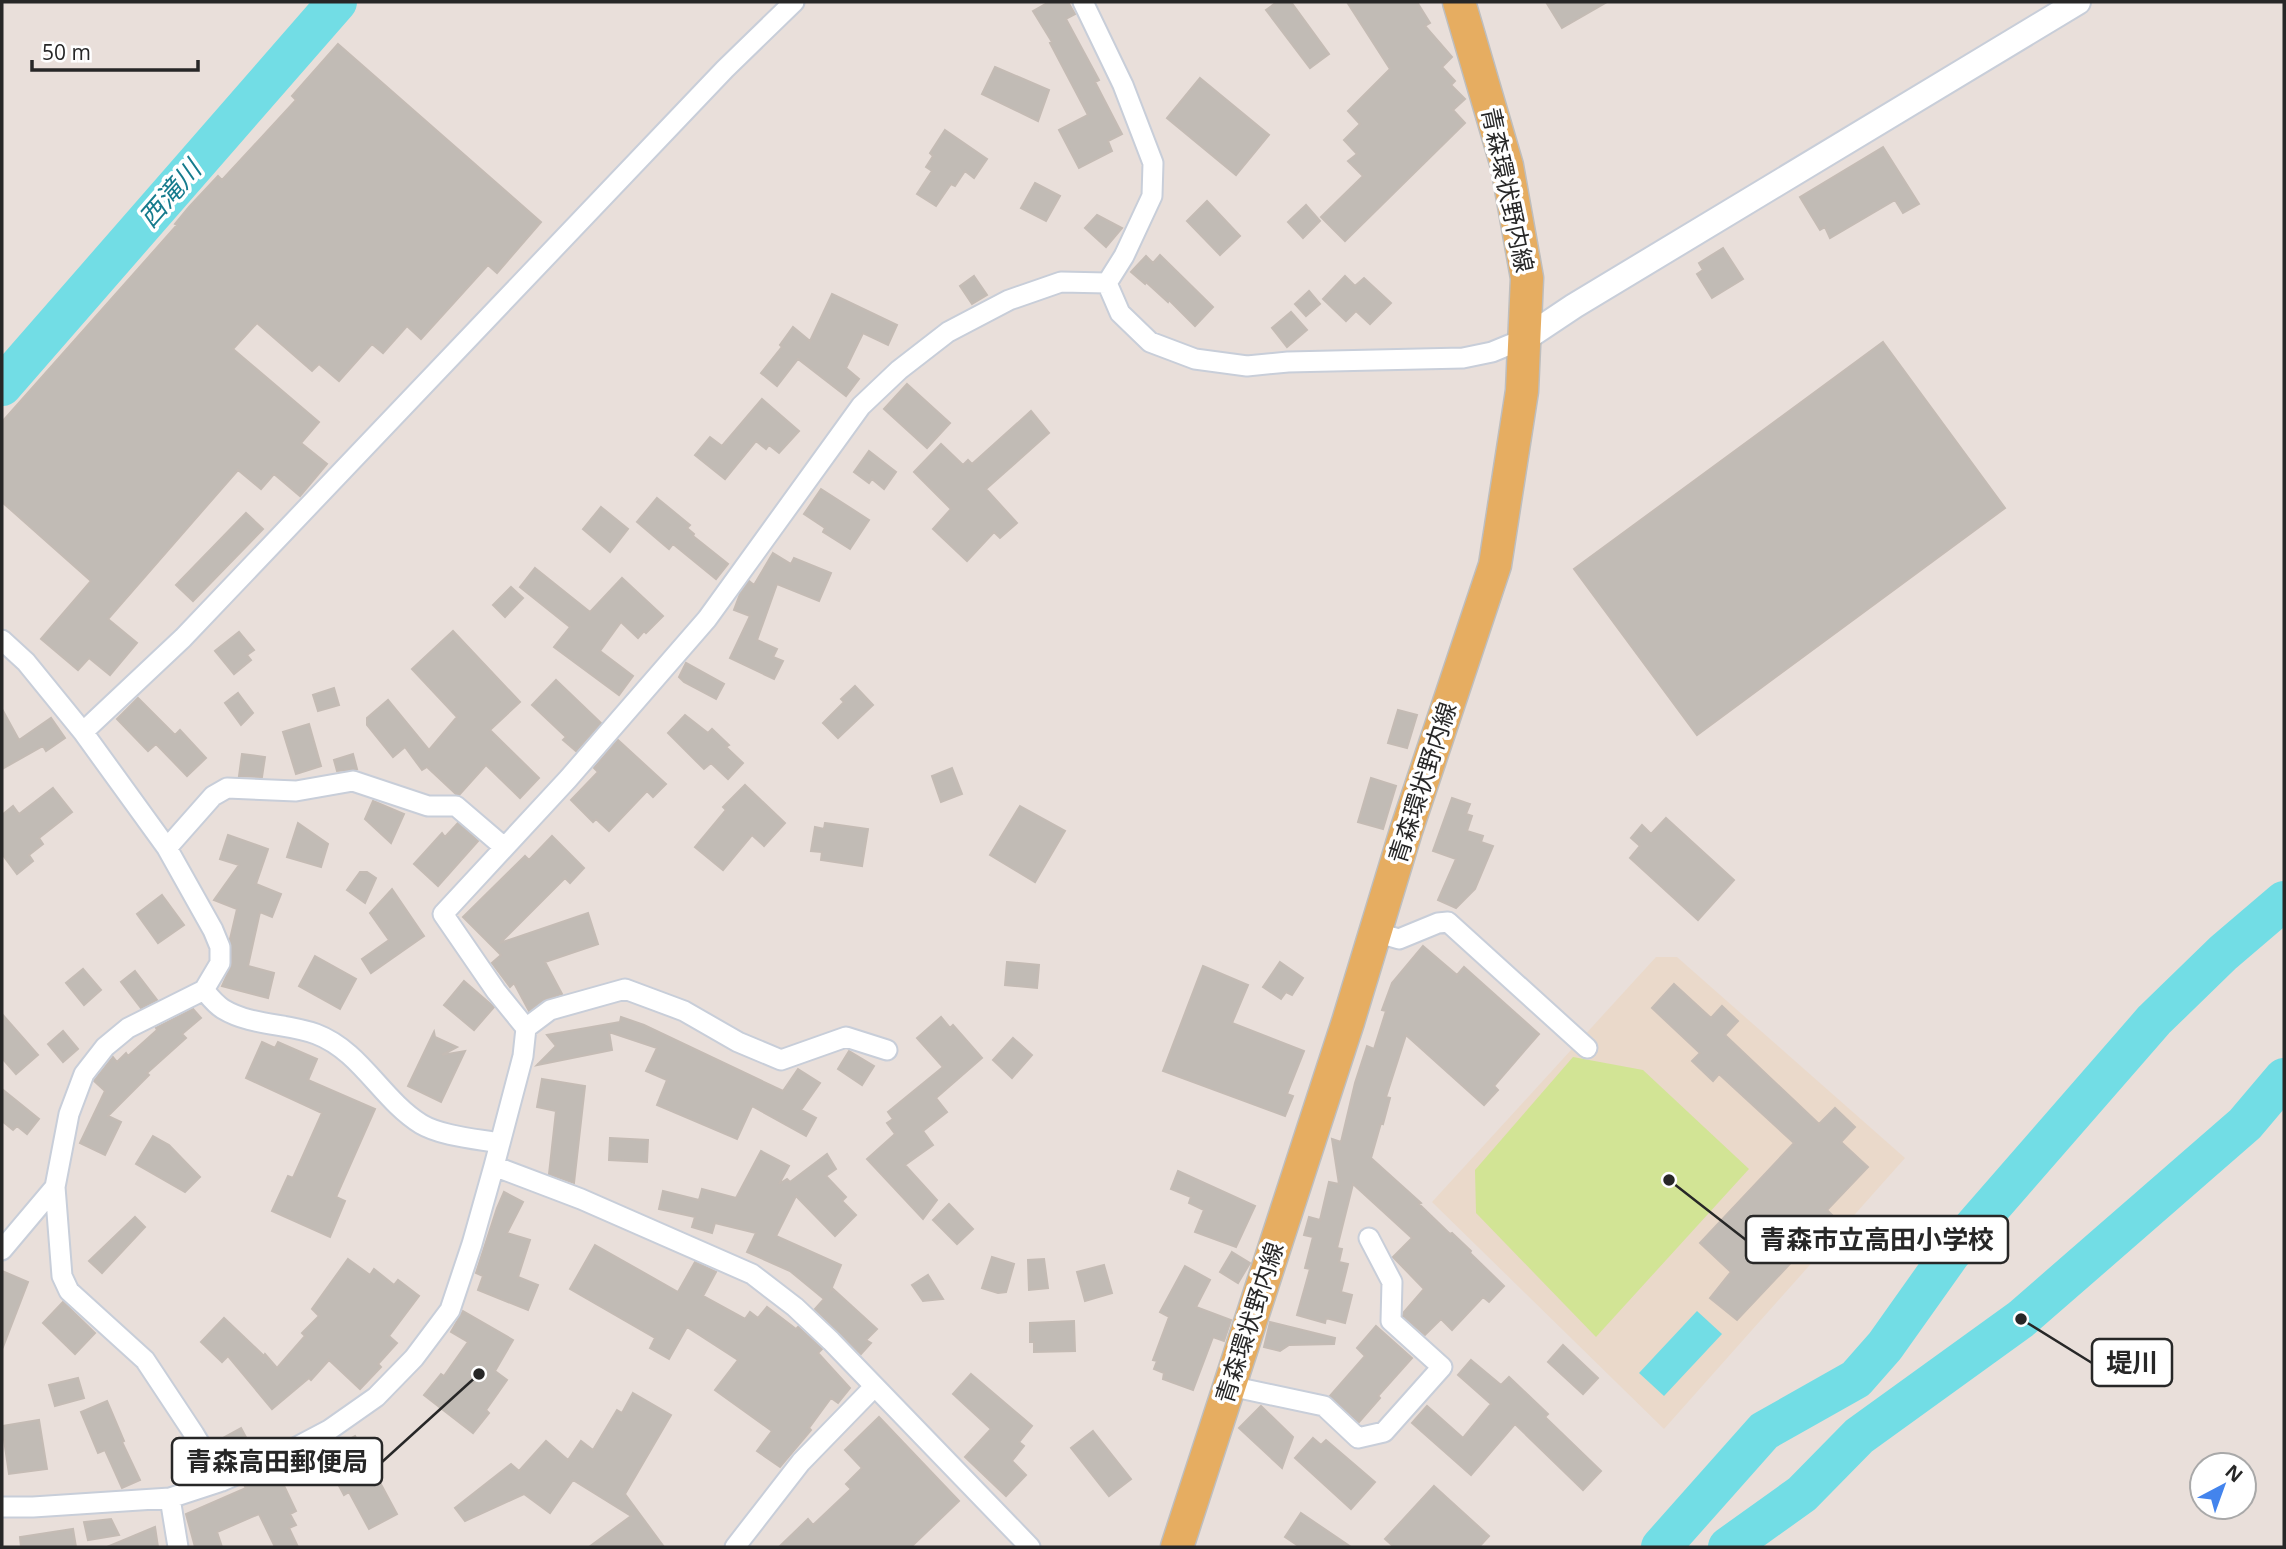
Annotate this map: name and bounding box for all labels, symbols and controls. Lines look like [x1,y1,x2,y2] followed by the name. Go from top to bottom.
[32,28,198,72] scale bar
[42,38,91,66] text: 50 m
[1475,104,1542,275] street label: 青森環状野内線
[130,150,210,235] water label: 西滝川
[1380,698,1463,868] street label: 青森環状野内線
[1746,1216,2008,1263] callout: 青森市立高田小学校
[1760,1221,1994,1257] text: 青森市立高田小学校
[1207,1238,1290,1408] street label: 青森環状野内線
[2092,1339,2172,1386] callout: 堤川
[2106,1344,2158,1380] text: 堤川
[172,1438,382,1485] callout: 青森高田郵便局
[186,1443,368,1479] text: 青森高田郵便局
[2188,1451,2258,1521] north arrow
[2220,1458,2249,1488] text: N

